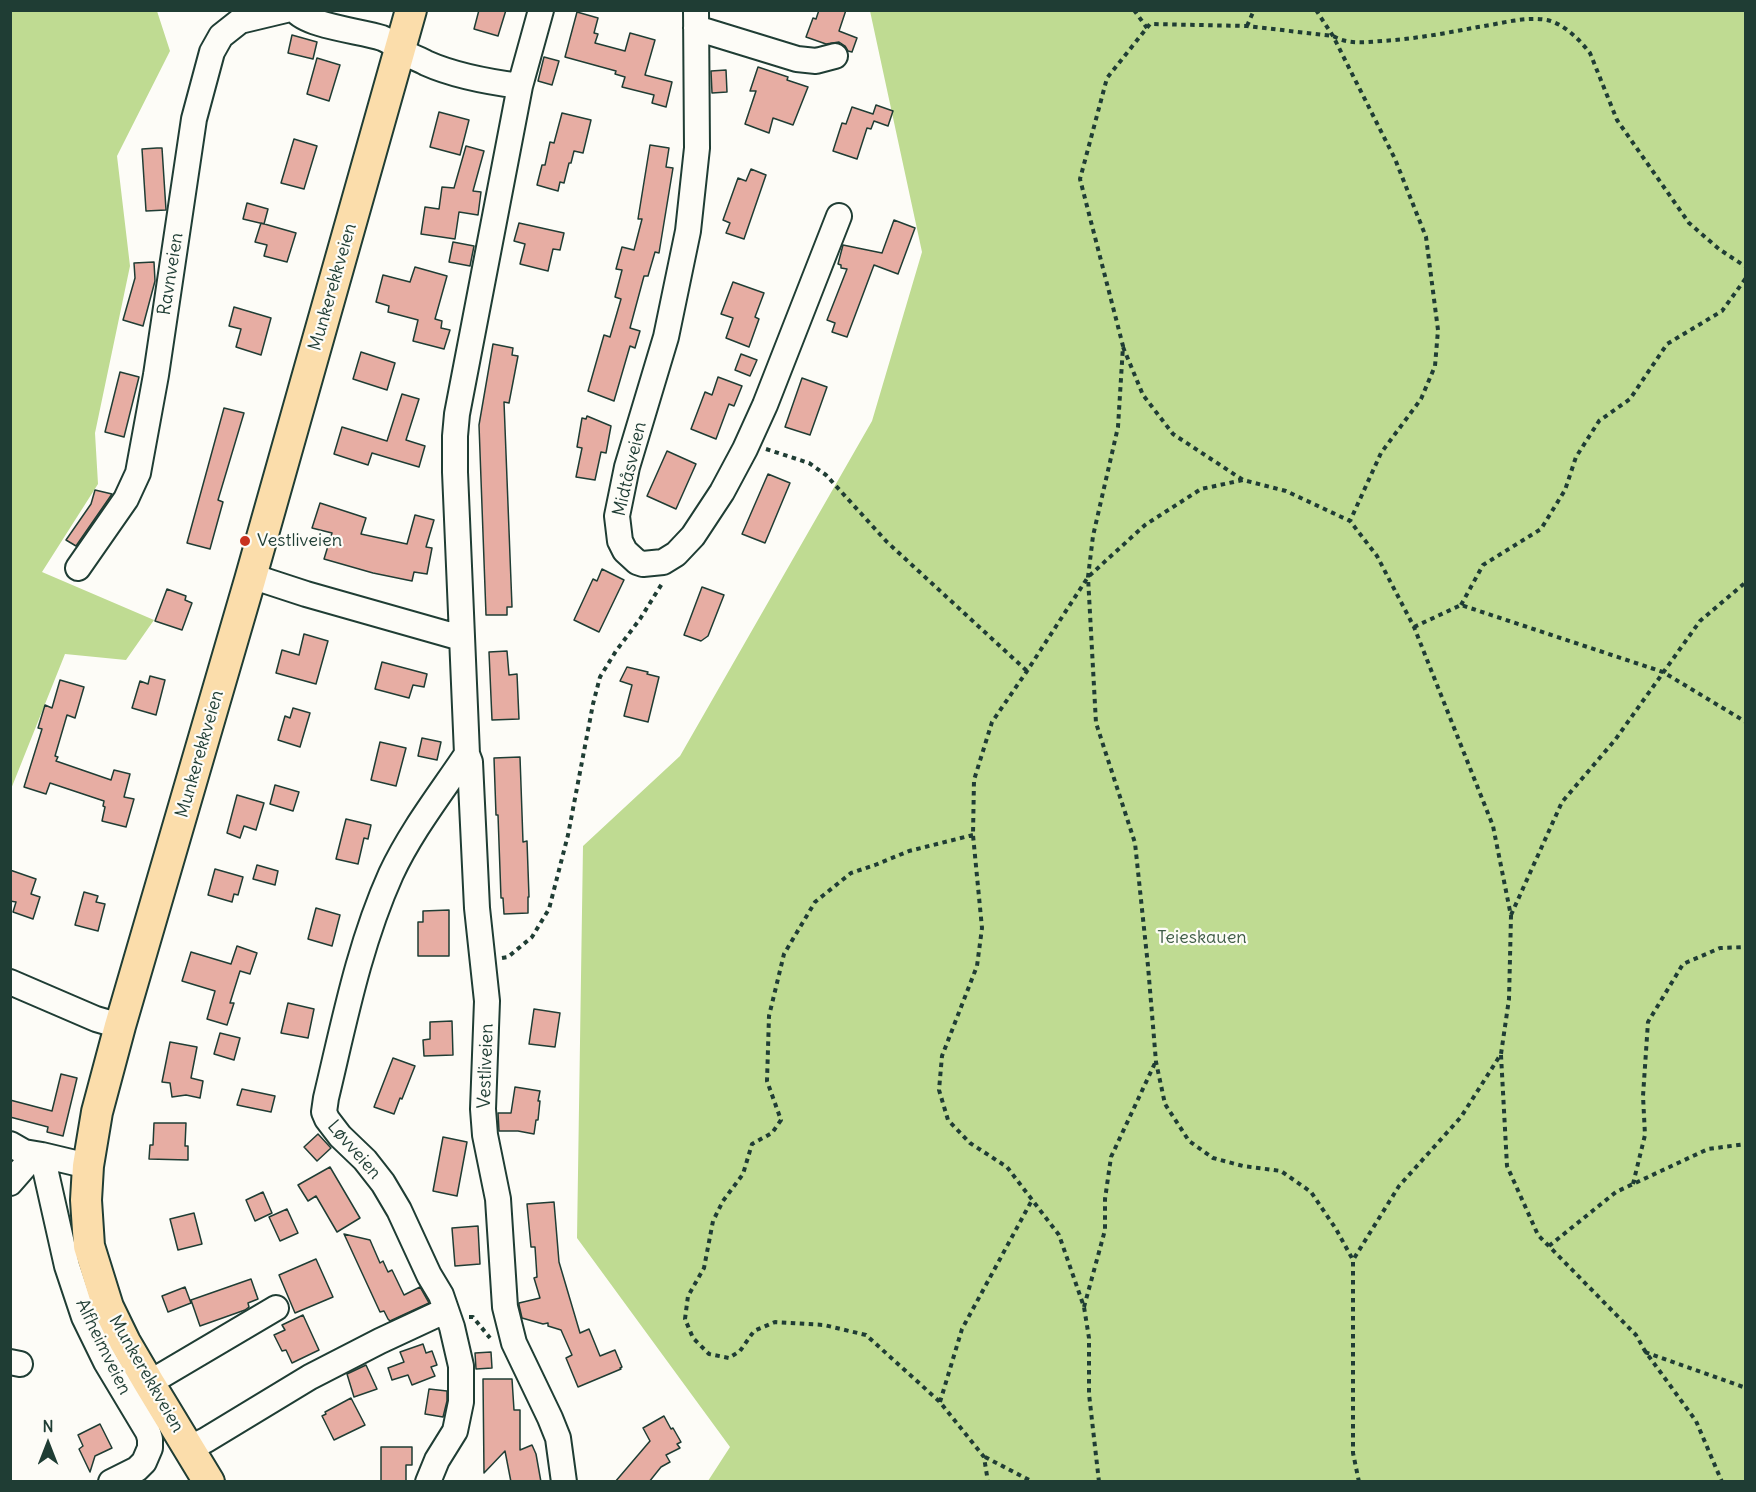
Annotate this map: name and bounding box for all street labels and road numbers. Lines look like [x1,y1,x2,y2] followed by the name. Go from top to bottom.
[304,221,362,353] street label: Munkerekkveien
[154,231,188,317] street label: Ravnveien
[609,420,651,518] street label: Midtåsveien
[171,688,229,820] street label: Munkerekkveien
[474,1023,498,1109] street label: Vestliveien
[323,1116,385,1184] street label: Løvveien
[71,1296,135,1398] street label: Alfheimveien
[104,1312,188,1436] street label: Munkerekkveien

